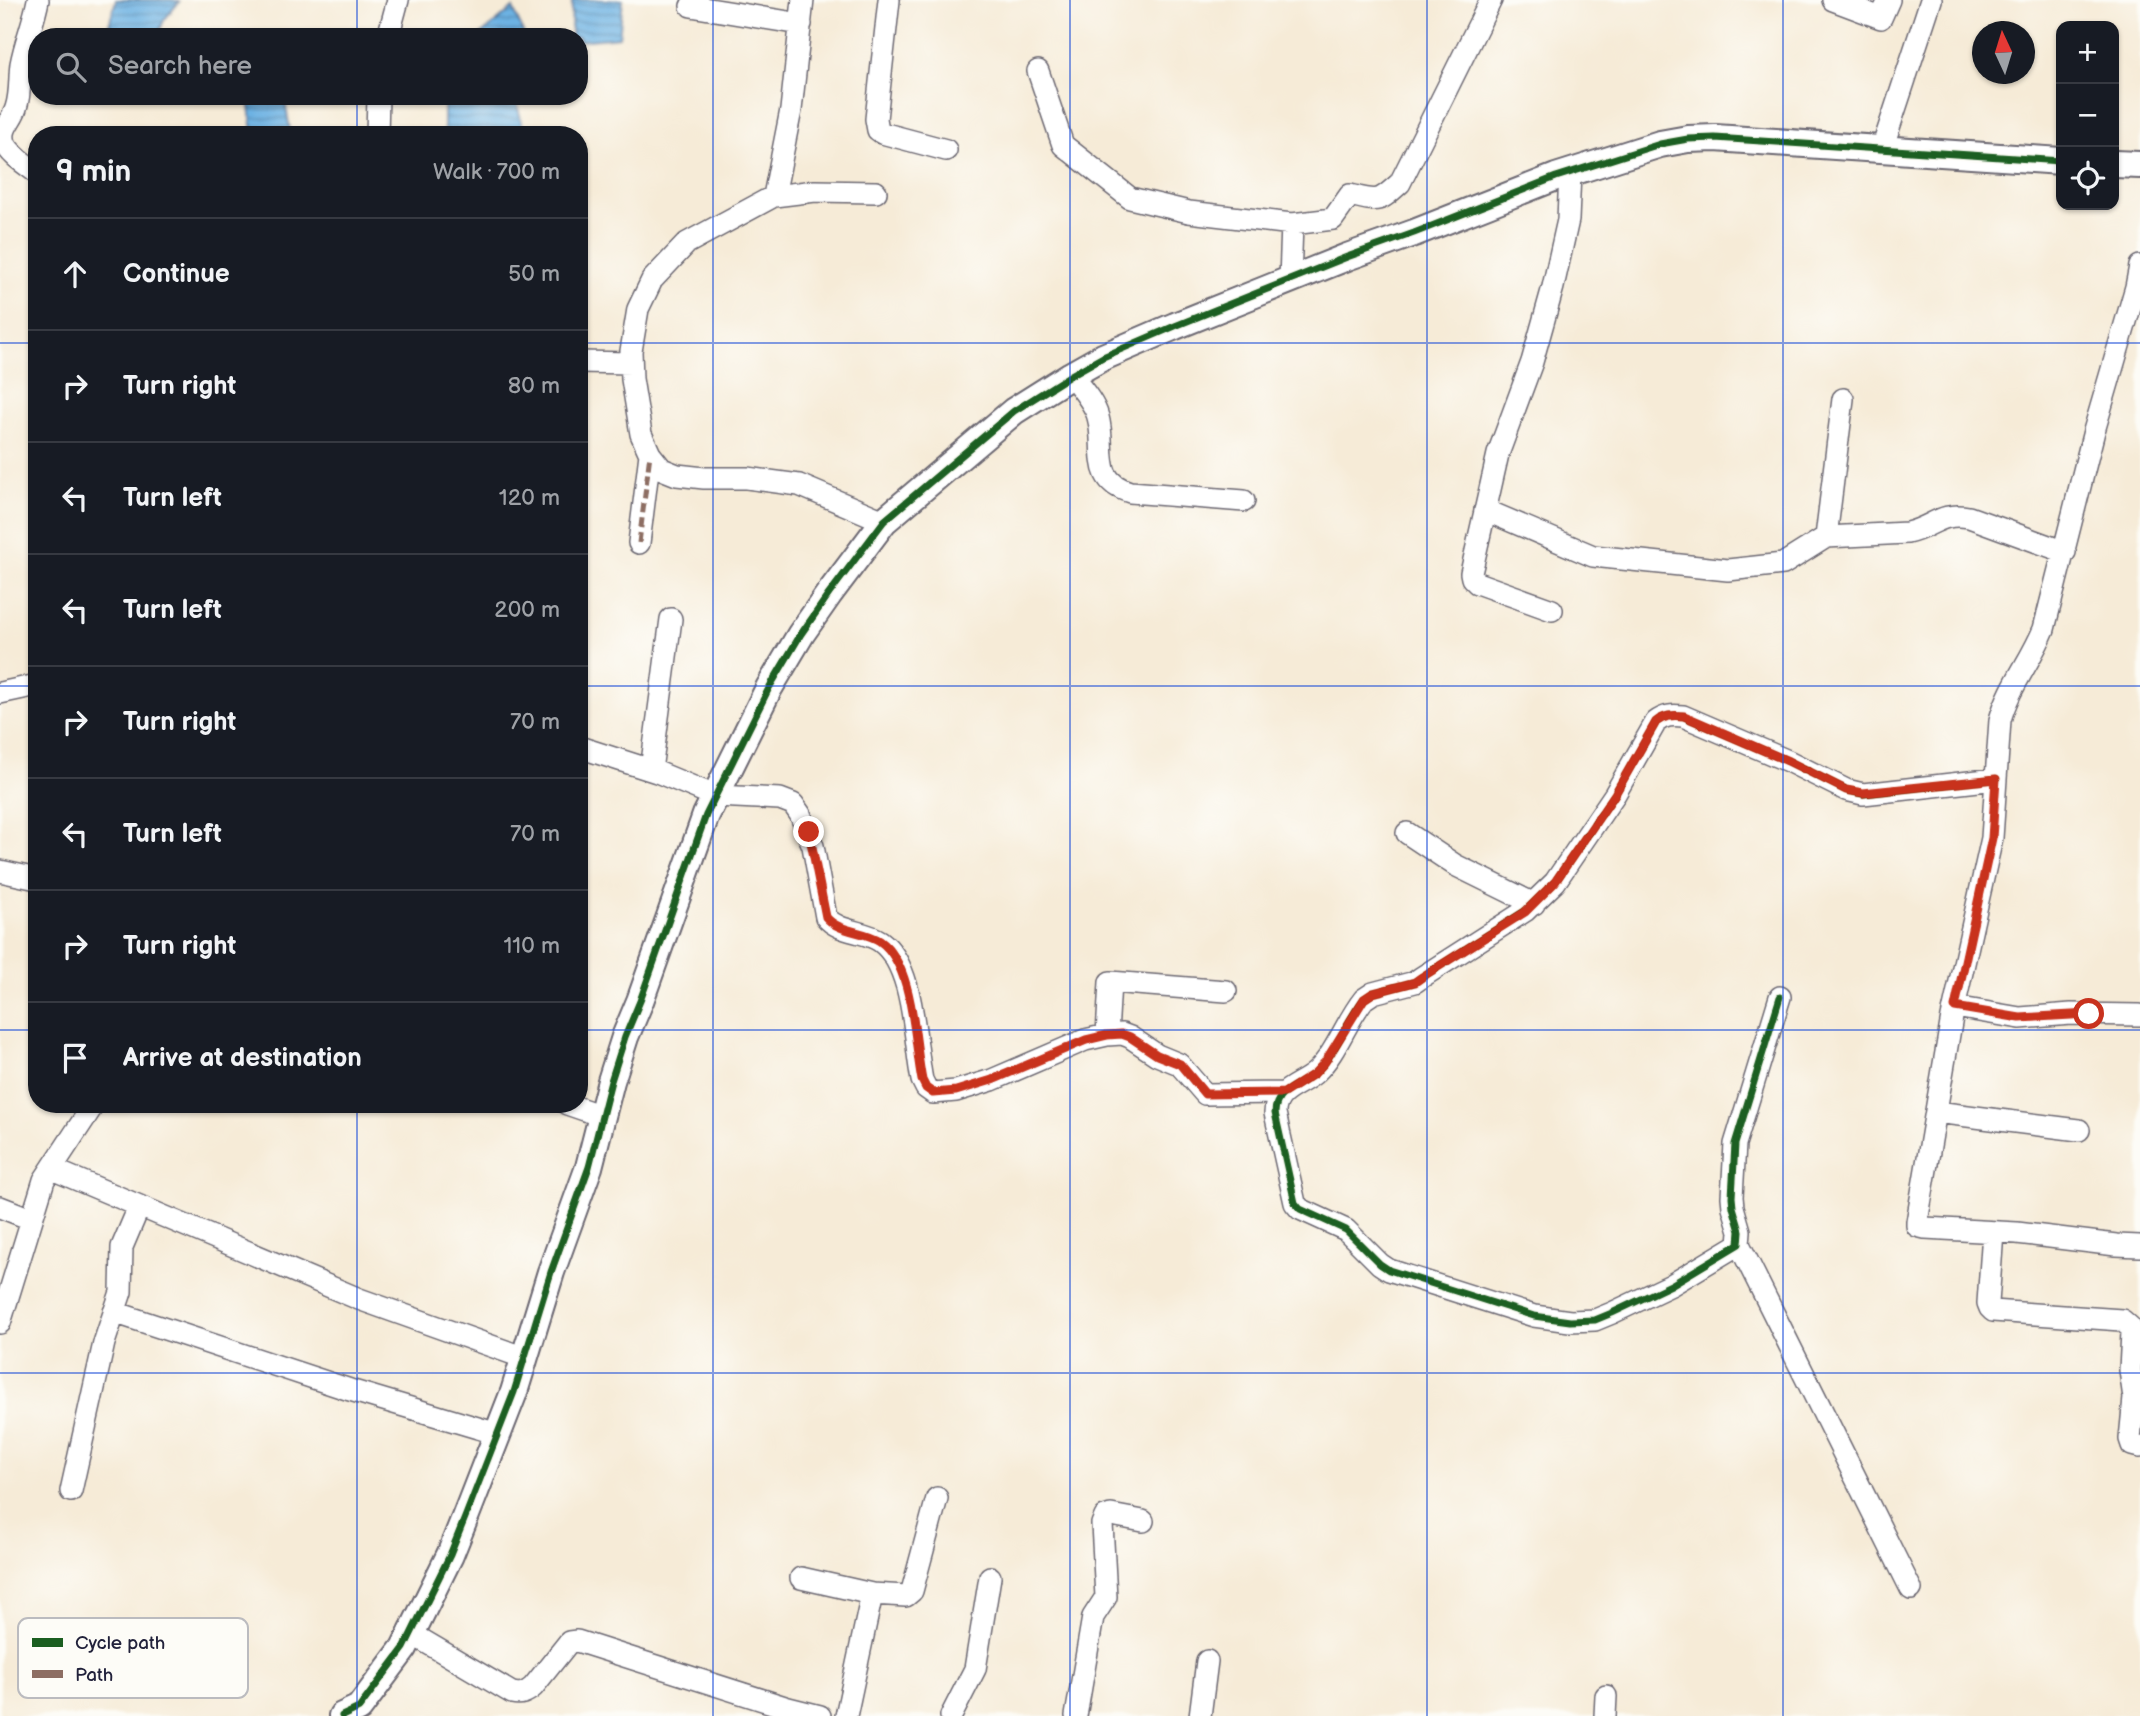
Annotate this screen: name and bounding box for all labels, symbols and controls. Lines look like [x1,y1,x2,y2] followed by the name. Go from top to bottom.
[1972,21,2035,84] north arrow
[2056,21,2119,210] map controls
[2056,21,2119,84] button: +
[28,28,588,105] search box
[52,48,90,86] icon: search
[108,51,252,82] text: Search here
[2056,84,2119,147] button: −
[2056,147,2119,210] button: locate
[56,154,131,190] text: 9 min
[433,158,560,186] text: Walk · 700 m
[56,255,94,293] icon: ahead
[123,259,230,290] text: Continue
[508,260,560,288] text: 50 m
[56,367,94,405] icon: right
[123,371,236,402] text: Turn right
[508,372,560,400] text: 80 m
[56,479,94,517] icon: left
[123,483,222,514] text: Turn left
[499,484,560,512] text: 120 m
[56,591,94,629] icon: left
[123,595,222,626] text: Turn left
[494,596,560,624] text: 200 m
[56,703,94,741] icon: right
[123,707,236,738] text: Turn right
[510,708,560,736] text: 70 m
[56,815,94,853] icon: left
[793,816,824,847] route end
[123,819,222,850] text: Turn left
[510,820,560,848] text: 70 m
[56,927,94,965] icon: right
[123,931,236,962] text: Turn right
[503,932,560,960] text: 110 m
[2073,998,2104,1029] route start
[56,1039,94,1077] icon: arrive
[123,1043,362,1074] text: Arrive at destination
[18,1618,248,1698] legend
[75,1632,165,1655] text: Cycle path
[75,1664,113,1687] text: Path

